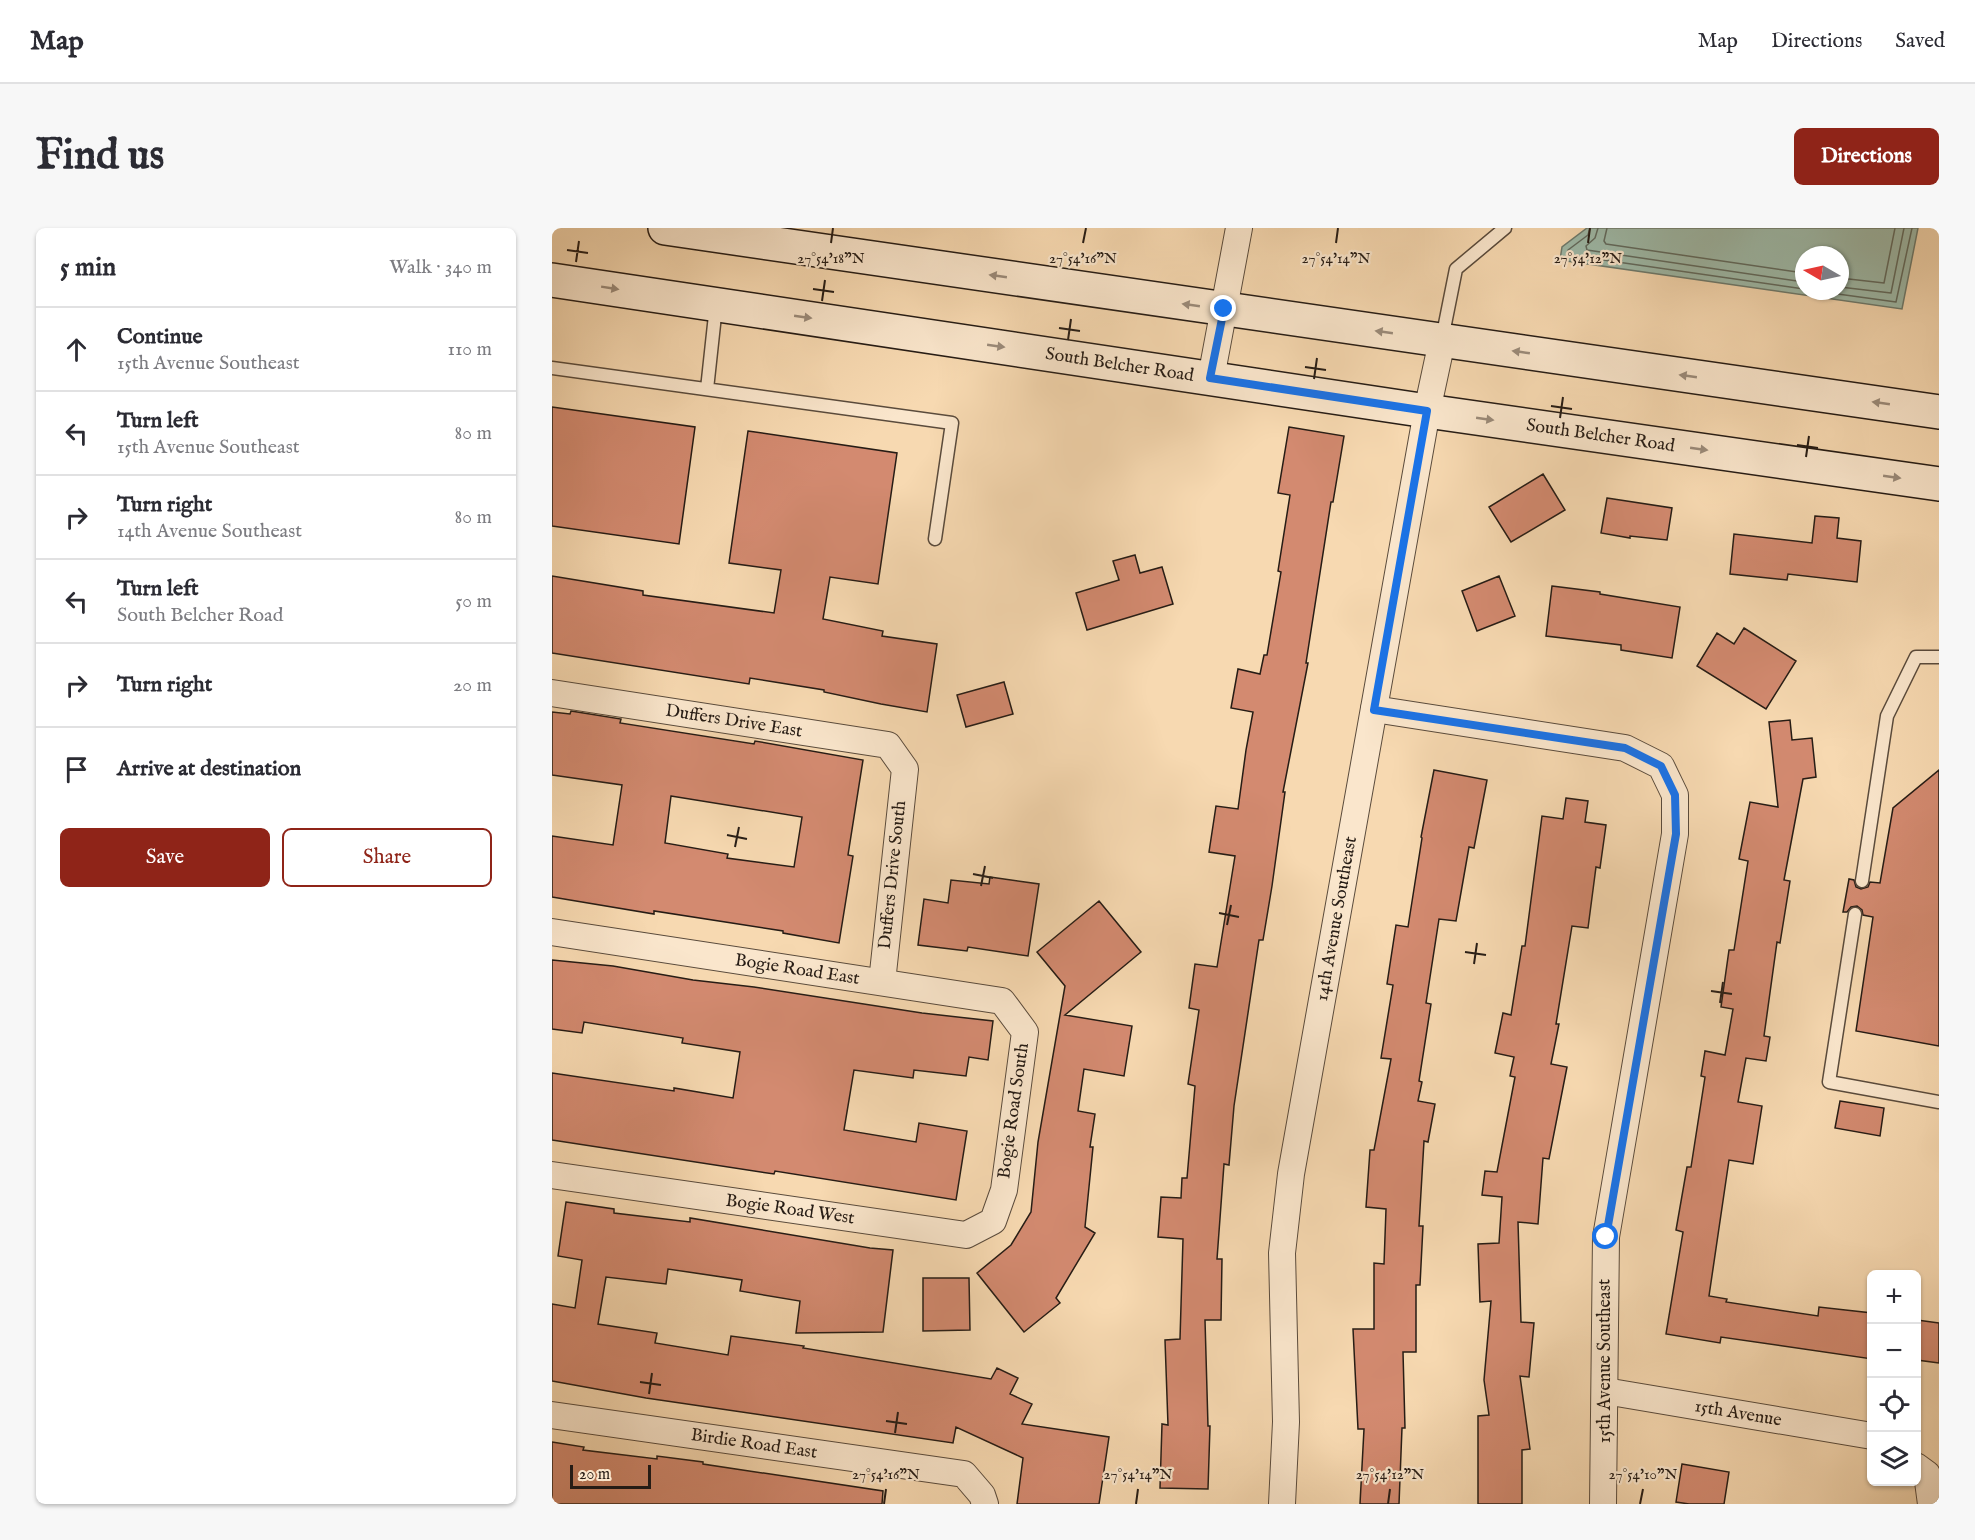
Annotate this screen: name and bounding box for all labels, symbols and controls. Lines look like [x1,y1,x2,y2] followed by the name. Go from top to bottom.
[30,24,84,59] text: Map
[1698,28,1738,55] text: Map
[1771,28,1862,55] text: Directions
[1895,28,1945,55] text: Saved
[1794,128,1939,185] button: Directions
[36,130,164,183] text: Find us
[1795,246,1849,300] north arrow
[797,249,865,268] text: 27°54'18"N
[1049,249,1117,268] text: 27°54'16"N
[1302,249,1370,268] text: 27°54'14"N
[1554,249,1622,268] text: 27°54'12"N
[60,251,116,284] text: 5 min
[389,255,492,280] text: Walk · 340 m
[988,272,1007,281] one-way arrow
[600,284,619,293] one-way arrow
[1210,295,1236,321] route end
[1181,300,1200,309] one-way arrow
[793,313,812,322] one-way arrow
[117,323,203,351] text: Continue
[1374,328,1393,337] one-way arrow
[60,333,93,366] icon: ahead
[448,337,492,362] text: 110 m
[986,341,1005,350] one-way arrow
[1044,343,1196,388] street label: South Belcher Road
[1512,347,1531,356] one-way arrow
[117,351,300,376] text: 15th Avenue Southeast
[1678,371,1697,380] one-way arrow
[1871,399,1890,408] one-way arrow
[117,407,199,435] text: Turn left
[1476,414,1495,423] one-way arrow
[1525,414,1677,458] street label: South Belcher Road
[60,417,93,450] icon: left
[455,421,492,446] text: 80 m
[117,435,300,460] text: 15th Avenue Southeast
[1690,445,1709,454] one-way arrow
[1883,472,1902,482] one-way arrow
[117,491,212,519] text: Turn right
[60,501,93,534] icon: right
[455,505,492,530] text: 80 m
[117,519,302,544] text: 14th Avenue Southeast
[117,575,199,603] text: Turn left
[60,585,93,618] icon: left
[455,589,492,614] text: 50 m
[117,603,283,628] text: South Belcher Road
[60,669,93,702] icon: right
[117,671,212,699] text: Turn right
[453,673,492,698] text: 20 m
[664,699,804,743] street label: Duffers Drive East
[60,753,93,786] icon: arrive
[117,755,301,783] text: Arrive at destination
[874,799,912,951] street label: Duffers Drive South
[60,828,270,887] button: Save
[282,828,492,887] button: Share
[1311,835,1362,1003] street label: 14th Avenue Southeast
[733,949,861,990] street label: Bogie Road East
[993,1041,1035,1180] street label: Bogie Road South
[724,1190,856,1230] street label: Bogie Road West
[1592,1223,1618,1249] route start
[1867,1270,1921,1486] map controls
[1867,1270,1921,1324] button: +
[1594,1279,1617,1443] street label: 15th Avenue Southeast
[1867,1324,1921,1378] button: −
[1867,1378,1921,1432] button: locate
[1693,1395,1783,1432] street label: 15th Avenue
[689,1424,819,1464] street label: Birdie Road East
[1867,1432,1921,1486] button: layers
[570,1462,651,1490] scale bar
[579,1465,610,1485] text: 20 m
[852,1465,920,1484] text: 27°54'16"N
[1104,1465,1172,1484] text: 27°54'14"N
[1356,1465,1424,1484] text: 27°54'12"N
[1609,1465,1677,1484] text: 27°54'10"N

